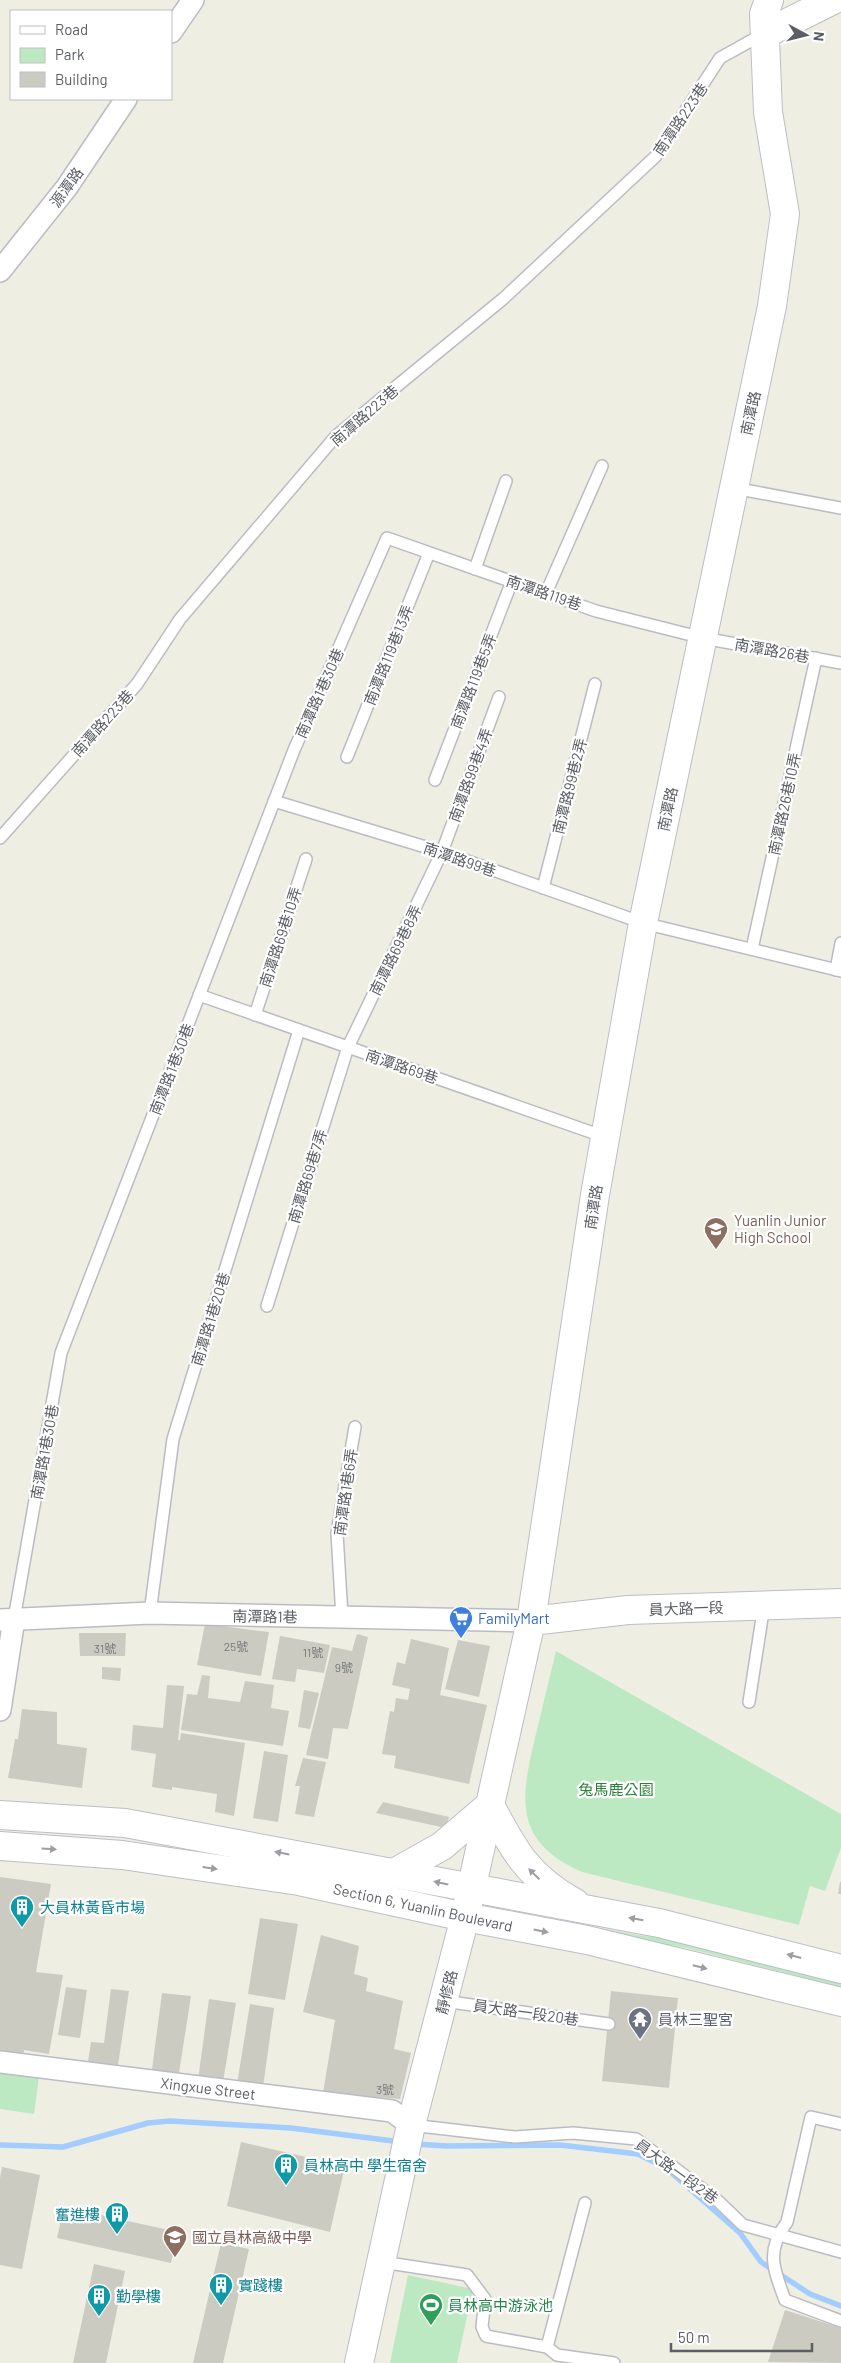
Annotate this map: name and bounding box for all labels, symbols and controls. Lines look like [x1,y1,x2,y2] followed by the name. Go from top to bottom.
[10,10,172,100] legend
[781,10,831,60] north arrow
[55,20,88,38] text: Road
[810,31,828,42] text: N
[55,45,85,63] text: Park
[55,70,108,88] text: Building
[649,79,711,159] street label: 南潭路223巷
[45,164,87,210] street label: 源潭路
[327,381,401,449] street label: 南潭路223巷
[737,389,763,437] street label: 南潭路
[504,571,584,613] street label: 南潭路119巷
[360,602,416,708] street label: 南潭路119巷13弄
[446,631,500,731] street label: 南潭路119巷5弄
[733,635,811,665] street label: 南潭路26巷
[291,645,347,741] street label: 南潭路1巷30巷
[67,686,137,760] street label: 南潭路223巷
[445,725,495,825] street label: 南潭路99巷4弄
[548,736,590,836] street label: 南潭路99巷2弄
[764,751,804,857] street label: 南潭路26巷10弄
[654,785,680,833] street label: 南潭路
[421,838,499,880] street label: 南潭路99巷
[255,885,305,989] street label: 南潭路69巷10弄
[365,902,425,998] street label: 南潭路69巷8弄
[145,1021,197,1117] street label: 南潭路1巷30巷
[363,1045,441,1087] street label: 南潭路69巷
[284,1127,330,1225] street label: 南潭路69巷7弄
[581,1183,605,1231] street label: 南潭路
[734,1211,827,1246] place label: Yuanlin Junior High School
[703,1216,729,1250] school or university icon: Yuanlin Junior High School
[187,1270,233,1368] street label: 南潭路1巷20巷
[27,1403,61,1501] street label: 南潭路1巷30巷
[330,1447,360,1537] street label: 南潭路1巷6弄
[648,1598,724,1618] street label: 員大路一段
[448,1605,474,1639] supermarket icon: FamilyMart
[232,1606,298,1626] street label: 南潭路1巷
[478,1609,550,1627] place label: FamilyMart
[224,1639,248,1653] house number: 25號
[94,1641,116,1655] house number: 31號
[303,1645,323,1659] house number: 11號
[335,1660,353,1674] house number: 9號
[578,1780,654,1798] park label: 兔馬鹿公園
[41,1846,57,1854] one-way arrow
[273,1848,289,1856] one-way arrow
[202,1864,218,1872] one-way arrow
[529,1868,541,1880] one-way arrow
[332,1879,514,1935] street label: Section 6, Yuanlin Boulevard
[434,1879,449,1887] one-way arrow
[9,1894,35,1928] building icon: 大員林黃昏市場
[40,1898,145,1916] place label: 大員林黃昏市場
[628,1915,643,1923] one-way arrow
[534,1927,549,1935] one-way arrow
[786,1952,801,1960] one-way arrow
[692,1963,707,1971] one-way arrow
[432,1968,460,2016] street label: 靜修路
[472,1996,580,2028] street label: 員大路一段20巷
[627,2006,653,2040] temple icon: 員林三聖宮
[658,2010,733,2028] place label: 員林三聖宮
[159,2073,257,2103] street label: Xingxue Street
[376,2082,394,2096] house number: 3號
[632,2135,722,2207] street label: 員大路一段2巷
[273,2152,299,2186] building icon: 員林高中 學生宿舍
[304,2156,427,2174] place label: 員林高中 學生宿舍
[104,2201,130,2235] building icon: 奮進樓
[55,2205,100,2223] place label: 奮進樓
[162,2224,188,2258] school or university icon: 國立員林高級中學
[192,2228,312,2246] place label: 國立員林高級中學
[208,2272,234,2306] building icon: 實踐樓
[238,2276,283,2294] place label: 實踐樓
[86,2283,112,2317] building icon: 勤學樓
[116,2287,161,2305] place label: 勤學樓
[418,2292,444,2326] sports icon: 員林高中游泳池
[448,2296,553,2314] place label: 員林高中游泳池
[671,2320,812,2352] scale bar
[678,2328,710,2346] text: 50 m

